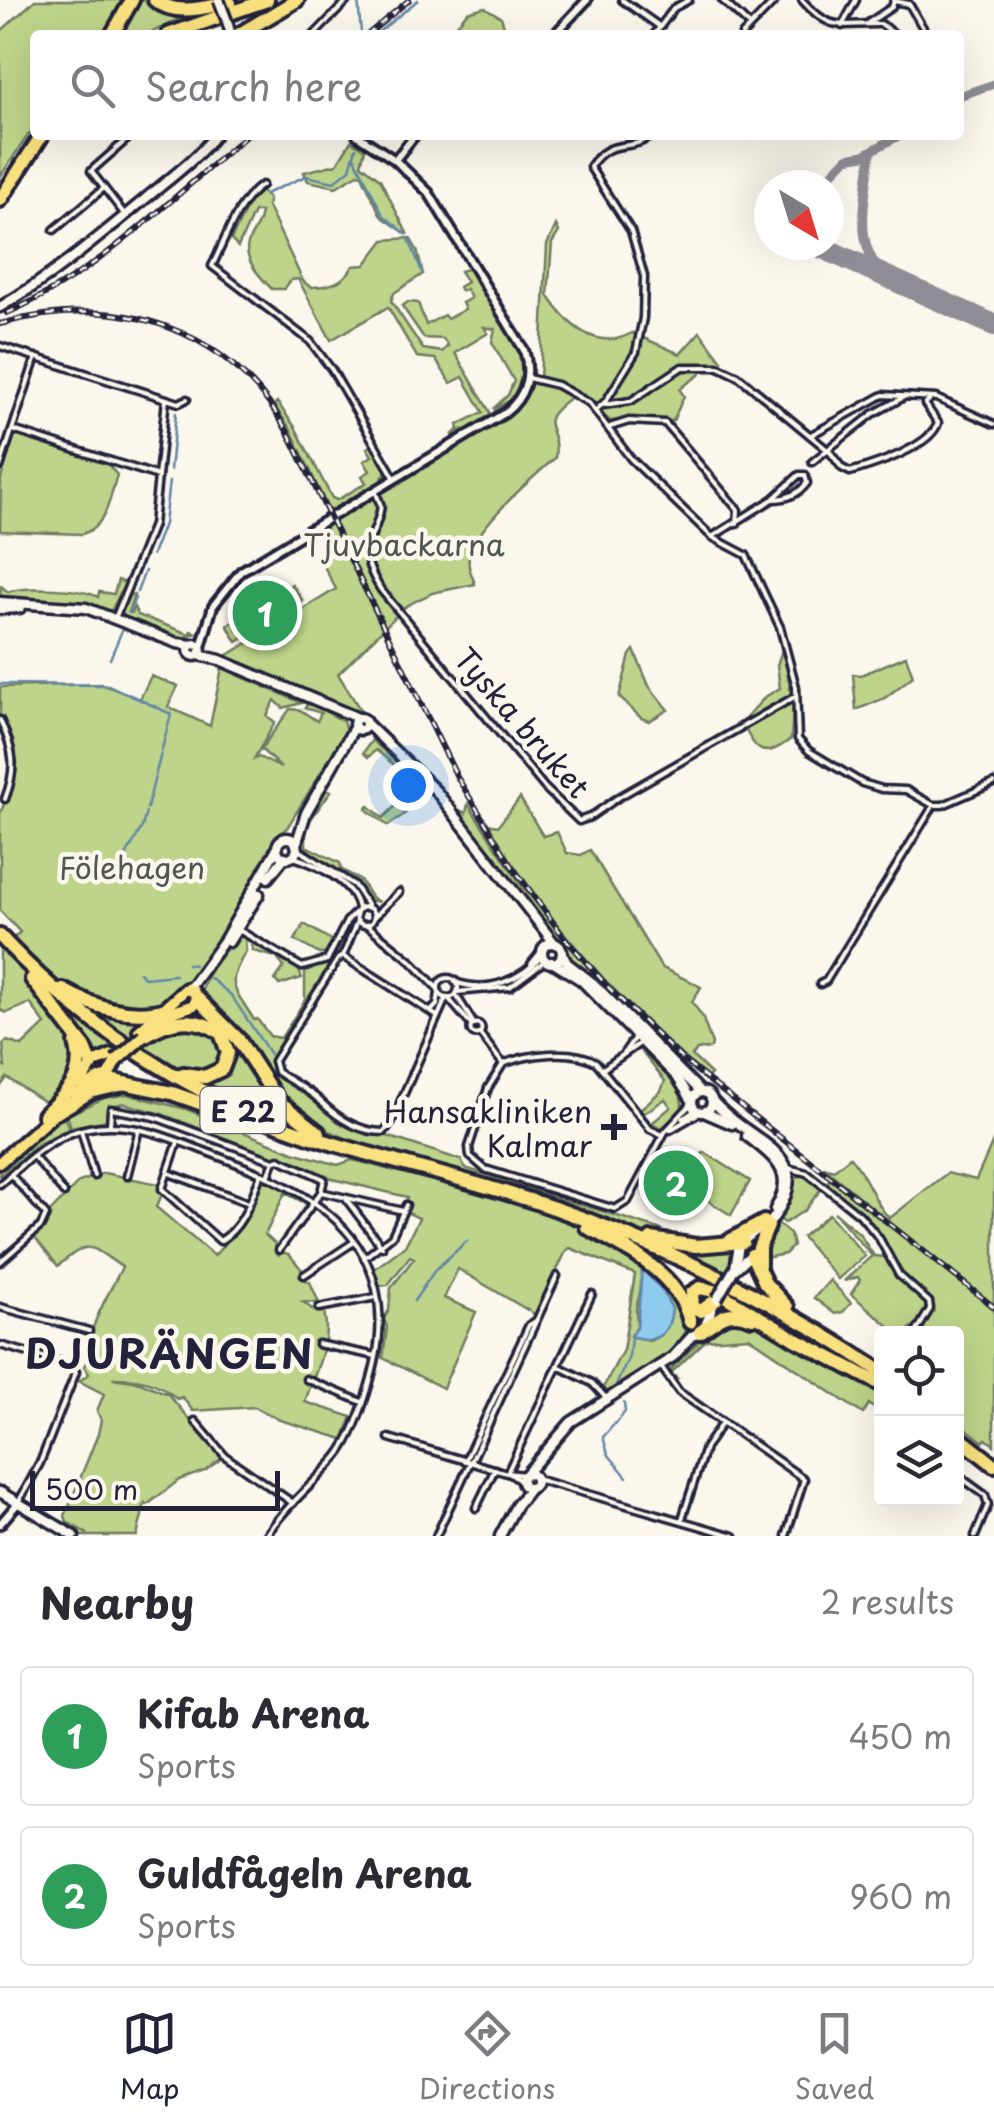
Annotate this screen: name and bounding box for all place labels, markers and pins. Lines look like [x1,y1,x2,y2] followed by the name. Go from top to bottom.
[232,576,298,650] pin: 1
[384,1088,592,1167] place label: Hansakliniken Kalmar
[601,1114,627,1140] marker: Hansakliniken Kalmar
[644,1146,708,1220] pin: 2

